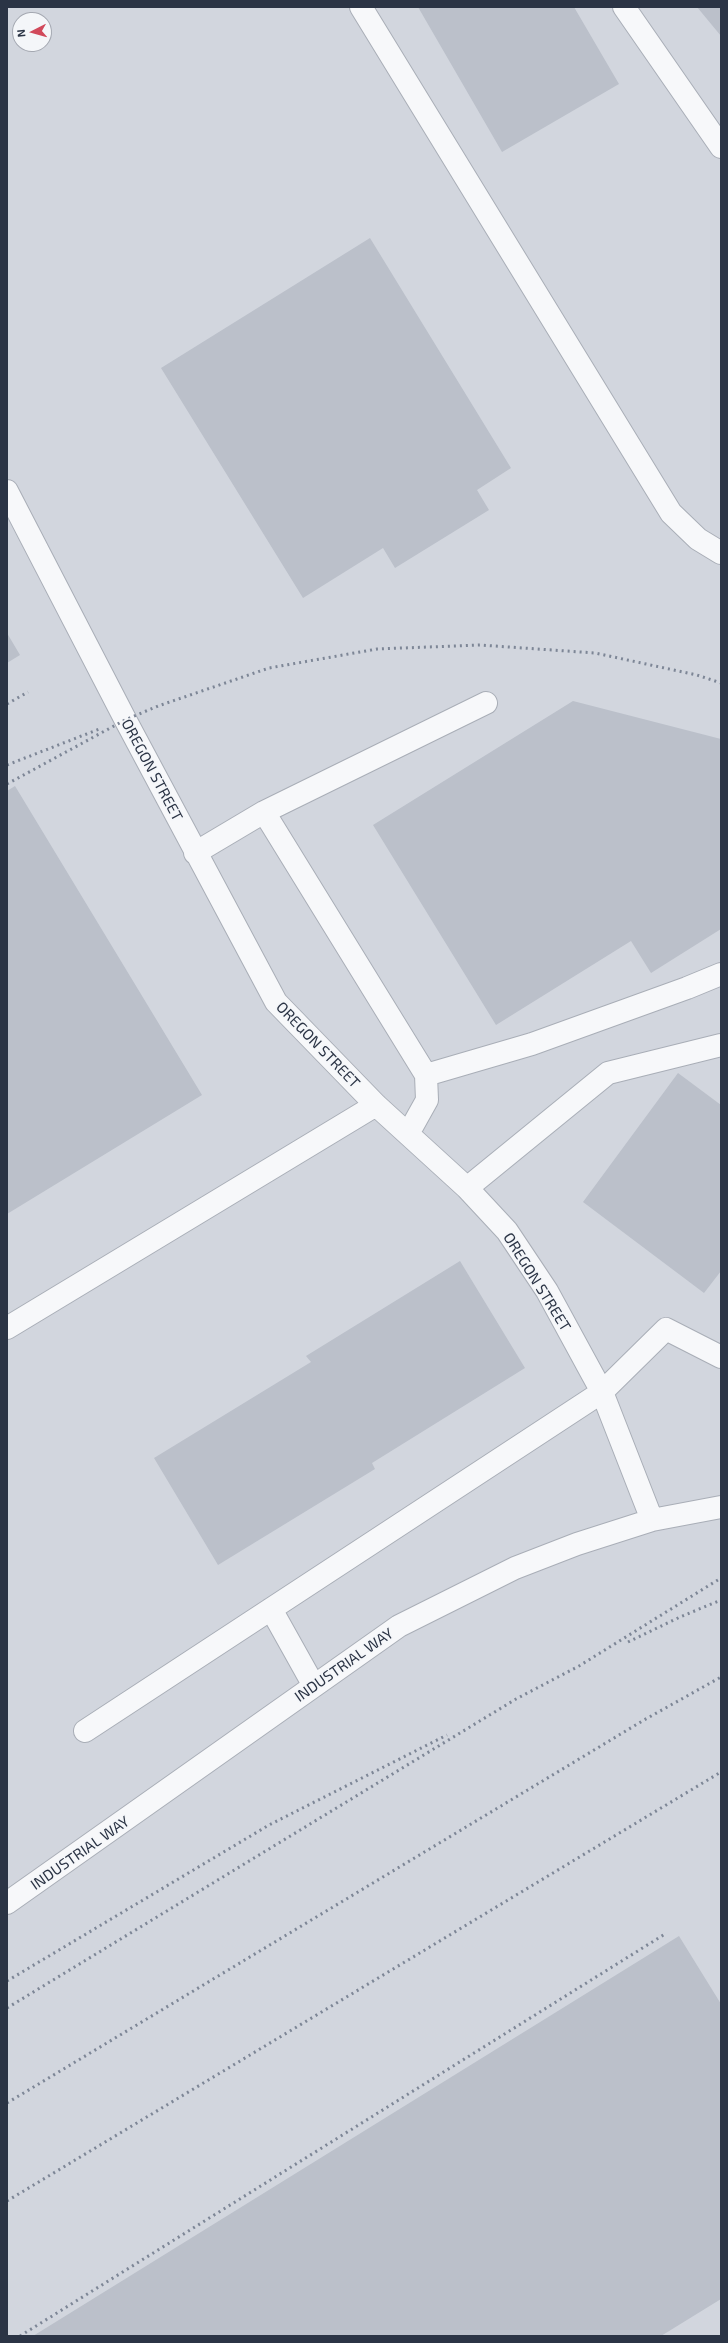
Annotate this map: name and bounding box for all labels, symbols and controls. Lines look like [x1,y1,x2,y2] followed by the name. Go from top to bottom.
[12,12,52,52] north arrow
[14,29,27,38] text: N
[118,716,186,824] street label: OREGON STREET
[272,998,364,1092] street label: OREGON STREET
[499,1229,575,1335] street label: OREGON STREET
[291,1624,397,1706] street label: INDUSTRIAL WAY
[27,1812,133,1894] street label: INDUSTRIAL WAY

